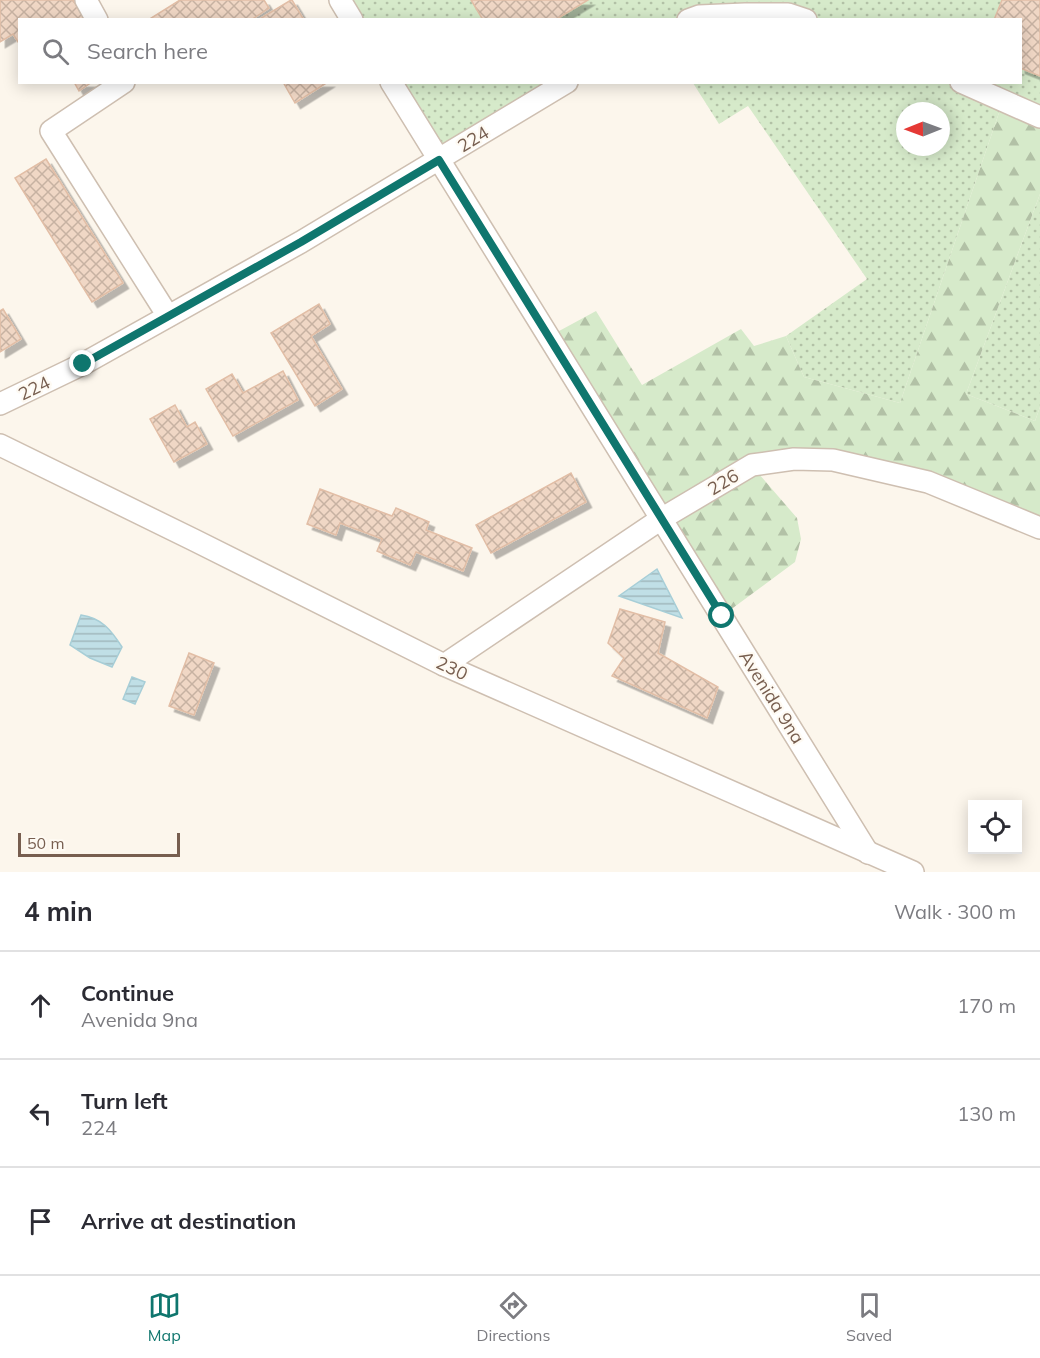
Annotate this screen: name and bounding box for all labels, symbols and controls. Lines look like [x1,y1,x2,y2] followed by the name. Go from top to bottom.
[18,18,1022,84] search box
[39,35,72,68] icon: search
[87,37,208,65] text: Search here
[896,102,950,156] north arrow
[453,121,493,157] street label: 224
[69,350,95,376] route end
[14,370,54,405] street label: 224
[703,464,743,500] street label: 226
[708,602,734,628] route start
[734,646,810,748] street label: Avenida 9na
[432,651,472,685] street label: 230
[968,800,1022,854] map controls
[968,800,1022,854] button: locate
[18,830,180,858] scale bar
[27,833,64,853] text: 50 m
[24,895,93,928] text: 4 min
[894,899,1016,924] text: Walk · 300 m
[81,979,174,1007] text: Continue
[24,989,57,1022] icon: ahead
[957,993,1016,1018] text: 170 m
[81,1007,198,1032] text: Avenida 9na
[81,1087,168,1115] text: Turn left
[24,1097,57,1130] icon: left
[957,1101,1016,1126] text: 130 m
[81,1115,117,1140] text: 224
[24,1205,57,1238] icon: arrive
[81,1207,296,1235] text: Arrive at destination
[148,1289,181,1345] tab: Map
[476,1289,550,1345] tab: Directions
[846,1289,892,1345] tab: Saved

